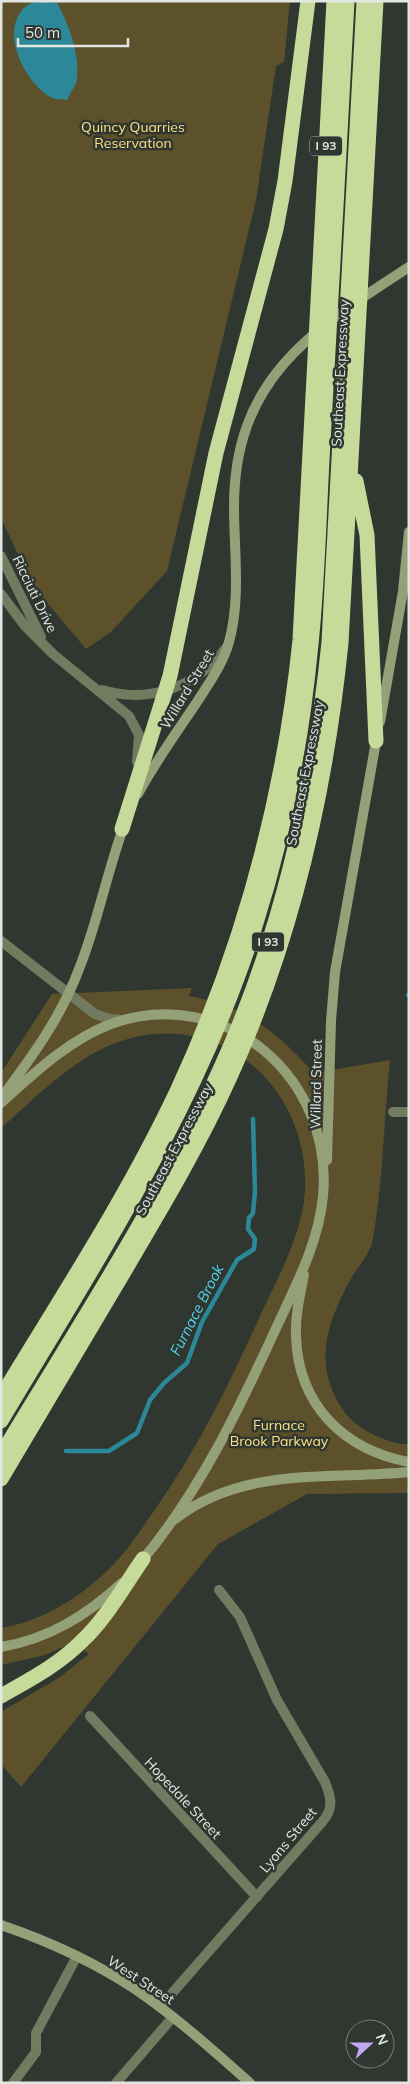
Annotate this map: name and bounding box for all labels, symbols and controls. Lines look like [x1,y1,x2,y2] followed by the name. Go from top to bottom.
[18,15,128,47] scale bar
[25,23,60,42] text: 50 m
[81,118,185,152] park label: Quincy Quarries Reservation
[310,136,342,156] road number: I 93
[327,298,353,447] street label: Southeast Expressway
[9,552,61,636] street label: Ricciuti Drive
[156,646,218,732] street label: Willard Street
[282,698,328,847] street label: Southeast Expressway
[252,932,284,952] road number: I 93
[306,1039,326,1129] street label: Willard Street
[131,1079,217,1218] street label: Southeast Expressway
[165,1260,228,1359] water label: Furnace Brook
[230,1416,329,1450] park label: Furnace Brook Parkway
[141,1754,225,1843] street label: Hopedale Street
[255,1804,321,1876] street label: Lyons Street
[104,1952,178,2008] street label: West Street
[345,2019,395,2069] north arrow
[372,2031,392,2048] text: N

